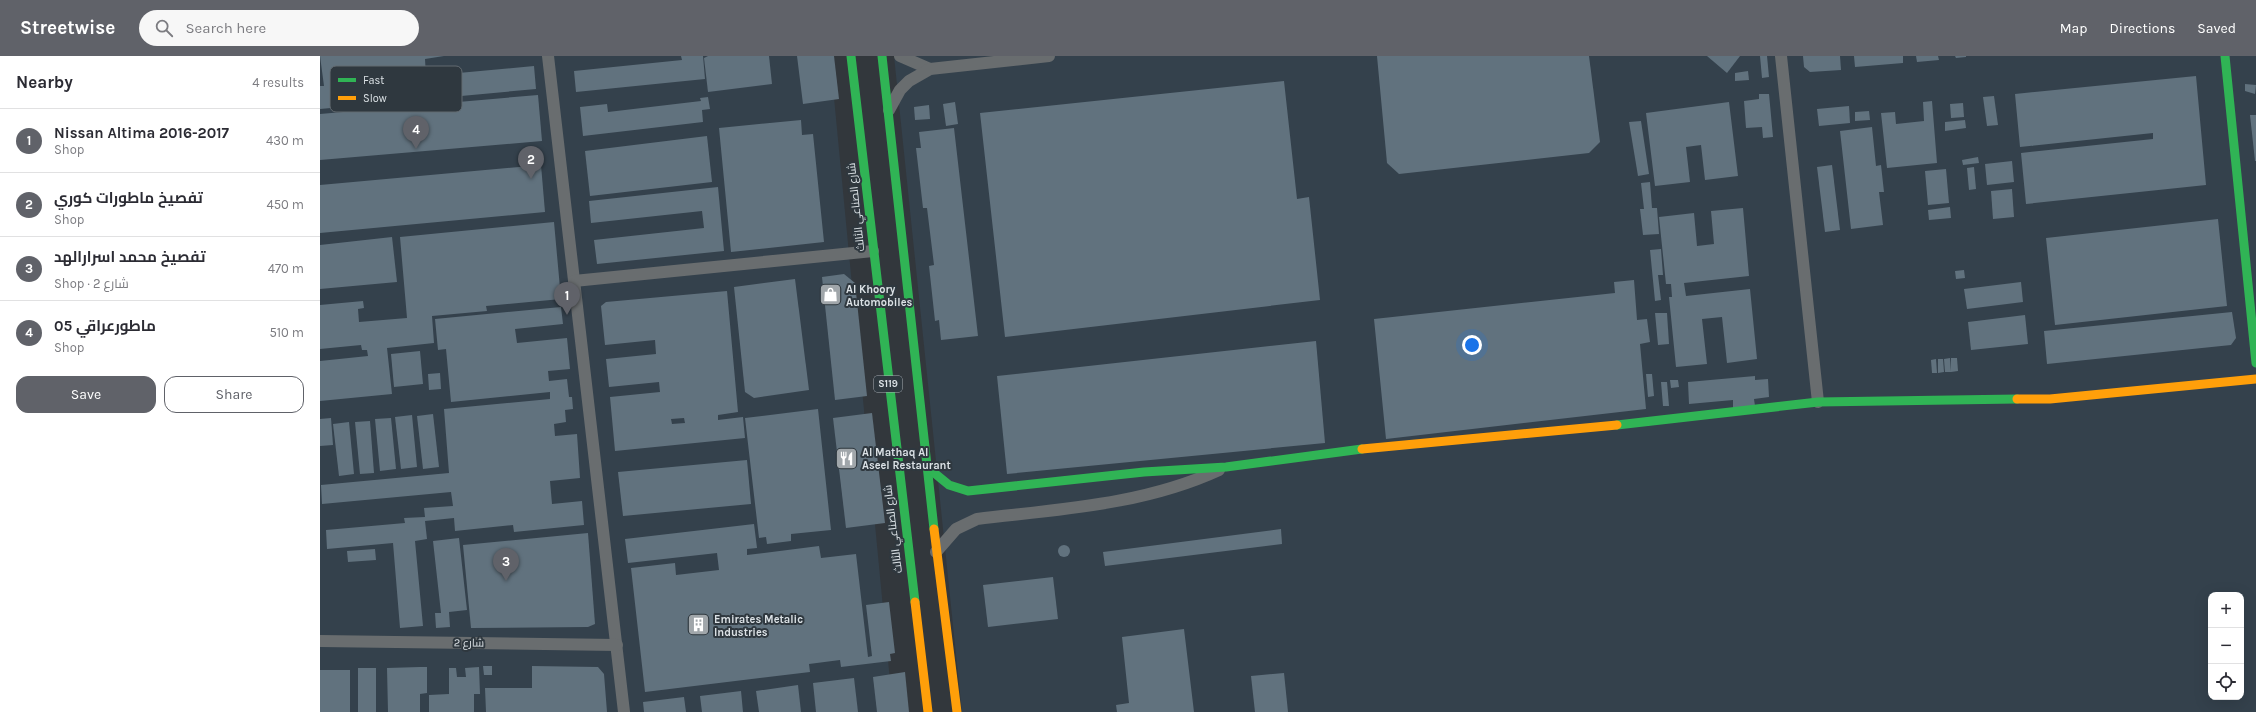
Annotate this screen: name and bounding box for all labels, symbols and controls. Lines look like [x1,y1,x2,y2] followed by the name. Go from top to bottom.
[139,10,419,46] search box
[20,17,115,39] text: Streetwise
[153,17,175,39] icon: search
[185,19,266,37] text: Search here
[2060,20,2088,37] text: Map
[2110,20,2175,37] text: Directions
[2197,20,2236,37] text: Saved
[330,66,462,112] legend
[16,72,73,92] text: Nearby
[363,74,384,87] text: Fast
[252,75,304,90] text: 4 results
[363,92,387,105] text: Slow
[403,116,429,149] pin: 4
[54,124,229,142] text: Nissan Altima 2016-2017
[27,133,31,148] text: 1
[266,133,304,148] text: 430 m
[54,142,84,157] text: Shop
[518,146,544,179] pin: 2
[845,162,869,252] street label: شارع الصناعي الثالث
[54,189,203,207] text: تفصيخ ماطورات كوري
[25,197,33,212] text: 2
[266,197,304,212] text: 450 m
[54,212,84,227] text: Shop
[54,248,206,266] text: تفصيخ محمد اسرارالهد
[25,261,33,276] text: 3
[268,261,304,276] text: 470 m
[54,276,129,291] text: Shop · شارع 2
[554,282,580,315] pin: 1
[817,282,843,308] shop icon: Al Khoory Automobiles
[846,283,913,309] place label: Al Khoory Automobiles
[54,317,156,335] text: ماطورعراقي 05
[25,325,33,340] text: 4
[269,325,304,340] text: 510 m
[1462,335,1482,355] your location
[54,340,84,355] text: Shop
[16,376,156,413] button: Save
[164,376,304,413] button: Share
[874,376,902,392] road number: S119
[833,445,859,471] restaurant icon: Al Mathaq Al Aseel Restaurant
[862,446,951,472] place label: Al Mathaq Al Aseel Restaurant
[881,484,907,574] street label: شارع الصناعي الثالث
[493,548,519,581] pin: 3
[2208,592,2244,700] map controls
[2208,592,2244,628] button: +
[686,612,712,638] building icon: Emirates Metalic Industries
[714,613,803,639] place label: Emirates Metalic Industries
[2208,628,2244,664] button: −
[454,636,484,651] street label: شارع 2
[2208,664,2244,700] button: locate

